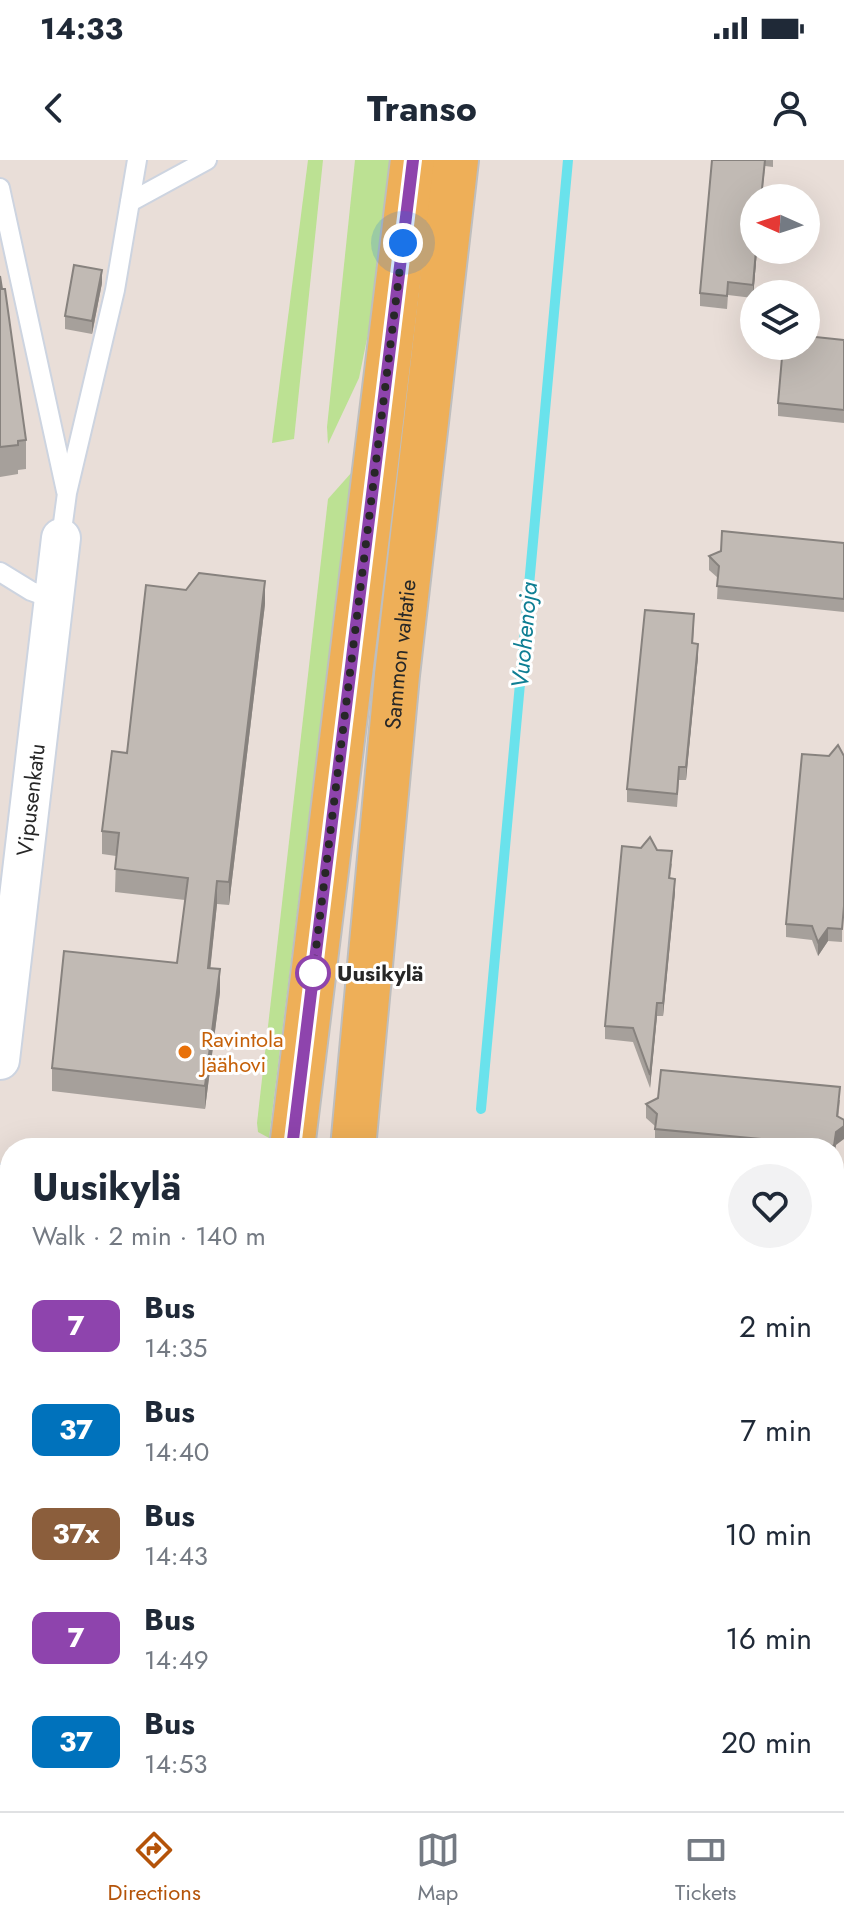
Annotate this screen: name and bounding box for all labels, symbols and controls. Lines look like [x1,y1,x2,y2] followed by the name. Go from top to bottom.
[40,7,123,50] text: 14:33
[367,82,477,134] text: Transo
[32,86,76,130] icon: back
[768,86,812,130] icon: person
[740,184,820,264] north arrow
[740,184,820,360] map controls
[383,223,423,263] your location
[740,280,820,360] button: layers
[376,577,424,731] street label: Sammon valtatie
[502,580,546,690] water label: Vuohenoja
[8,742,53,858] street label: Vipusenkatu
[296,956,330,990] marker: Uusikylä
[337,957,424,989] place label: Uusikylä
[198,1023,284,1080] place label: Ravintola Jäähovi
[176,1043,194,1061] marker: Ravintola Jäähovi
[32,1159,182,1214] text: Uusikylä
[728,1164,812,1248] button: heart
[32,1217,266,1255] text: Walk · 2 min · 140 m
[144,1286,195,1329] text: Bus
[68,1305,84,1346] text: 7
[739,1305,812,1348] text: 2 min
[144,1329,208,1367] text: 14:35
[144,1390,195,1433] text: Bus
[59,1409,93,1450] text: 37
[740,1409,812,1452] text: 7 min
[144,1433,209,1471] text: 14:40
[144,1494,195,1537] text: Bus
[52,1513,100,1554] text: 37x
[725,1513,812,1556] text: 10 min
[144,1537,208,1575] text: 14:43
[144,1598,195,1641] text: Bus
[68,1617,84,1658] text: 7
[725,1617,812,1660] text: 16 min
[144,1641,209,1679] text: 14:49
[144,1702,195,1745] text: Bus
[59,1721,93,1762] text: 37
[721,1721,812,1764] text: 20 min
[144,1745,208,1783] text: 14:53
[108,1828,201,1908] tab: Directions
[416,1828,460,1908] tab: Map
[675,1828,736,1908] tab: Tickets

